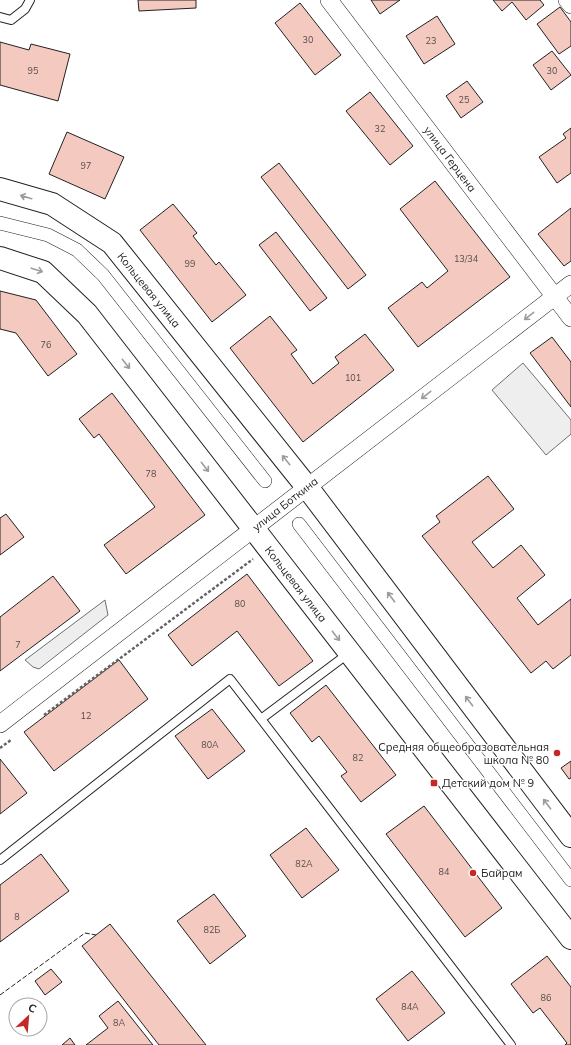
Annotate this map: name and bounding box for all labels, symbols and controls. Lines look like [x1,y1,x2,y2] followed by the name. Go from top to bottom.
[303,34,313,45] house number: 30
[426,35,436,46] house number: 23
[28,65,39,76] house number: 95
[547,65,557,76] house number: 30
[459,94,470,105] house number: 25
[375,123,385,134] house number: 32
[421,123,479,195] street label: улица Герцена
[81,160,91,171] house number: 97
[20,192,33,200] one-way arrow
[114,250,184,330] street label: Кольцевая улица
[454,253,479,264] house number: 13/34
[185,258,195,269] house number: 99
[31,267,44,274] one-way arrow
[523,312,534,320] one-way arrow
[41,339,51,350] house number: 76
[121,358,130,369] one-way arrow
[345,372,361,383] house number: 101
[420,391,431,400] one-way arrow
[282,455,291,466] one-way arrow
[201,461,209,472] one-way arrow
[146,468,156,479] house number: 78
[249,474,321,534] street label: улица Боткина
[262,543,330,625] street label: Кольцевая улица
[386,592,395,603] one-way arrow
[235,598,245,609] house number: 80
[332,630,340,641] one-way arrow
[15,639,21,650] house number: 7
[465,695,473,706] one-way arrow
[81,710,91,721] house number: 12
[201,739,219,750] house number: 80А
[378,740,549,767] place label: Средняя общеобразовательная школа № 80
[552,748,562,758] marker: Средняя общеобразовательная школа № 80
[353,752,363,763] house number: 82
[442,776,534,790] place label: Детский дом № 9
[429,778,439,788] marker: Детский дом № 9
[543,799,552,810] one-way arrow
[295,858,313,869] house number: 82А
[439,866,450,877] house number: 84
[481,866,523,880] place label: Байрам
[468,868,478,878] marker: Байрам
[14,911,20,922] house number: 8
[204,924,220,935] house number: 82Б
[541,992,551,1003] house number: 86
[8,997,48,1037] north arrow
[26,1000,39,1016] text: С
[401,1001,419,1012] house number: 84А
[113,1017,125,1028] house number: 8А

